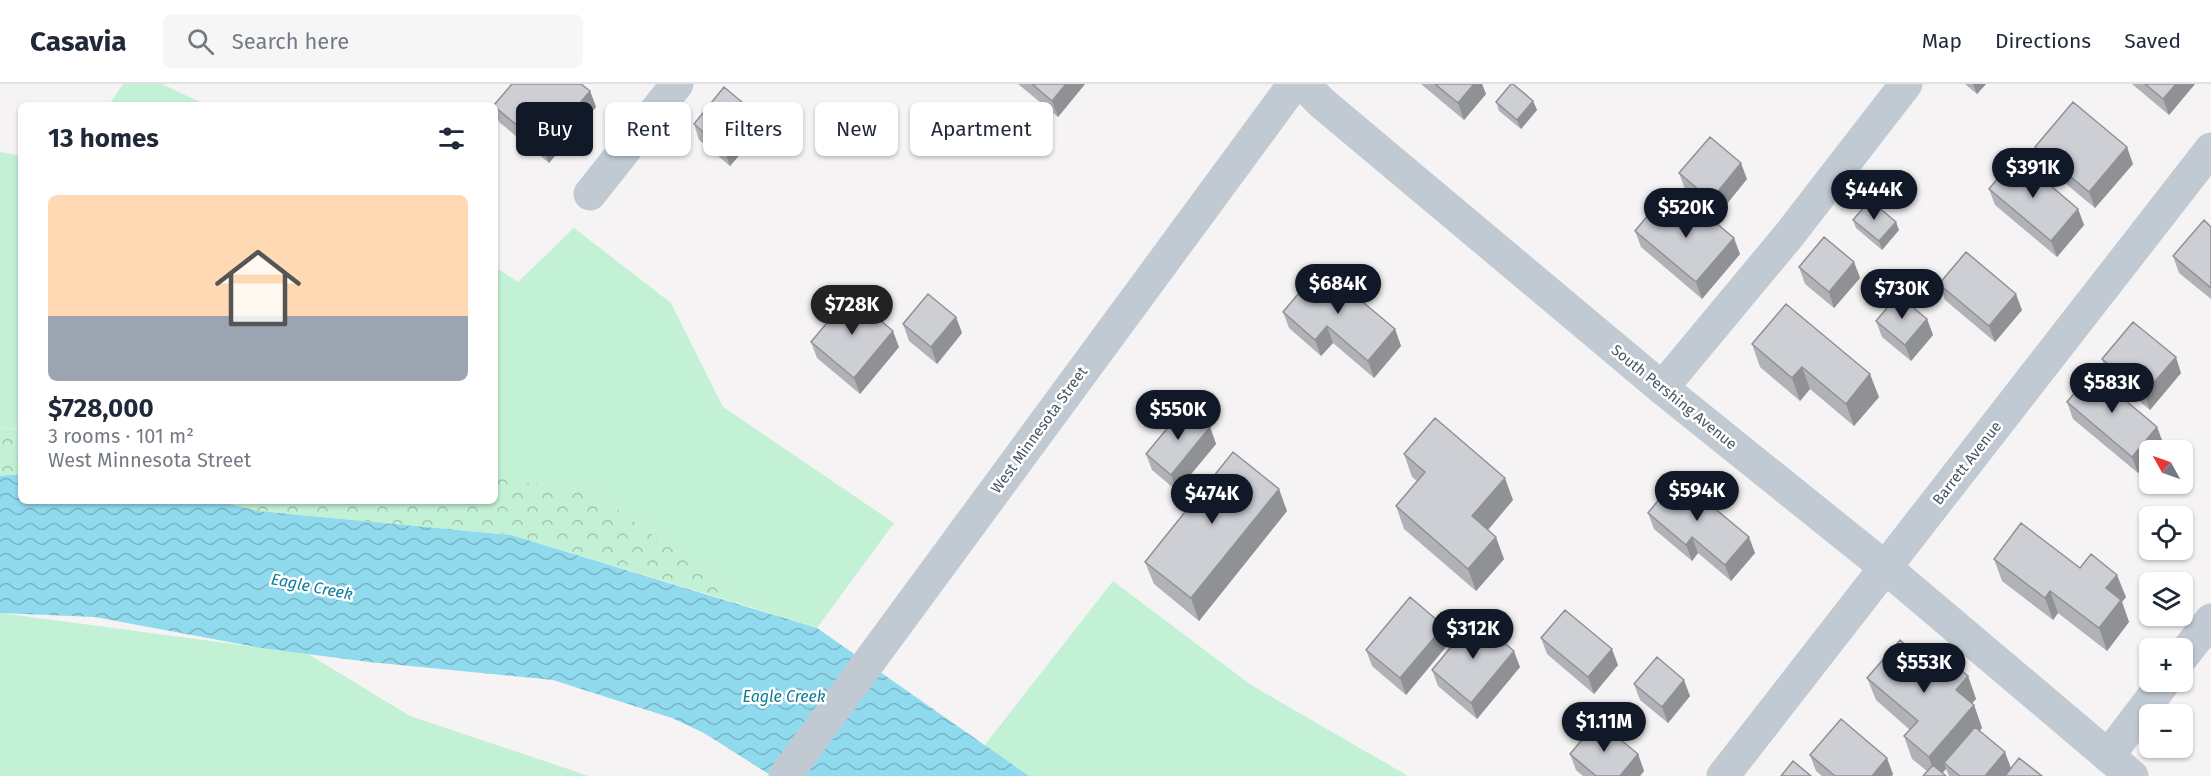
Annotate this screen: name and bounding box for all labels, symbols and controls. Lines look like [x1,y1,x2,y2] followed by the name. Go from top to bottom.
[163,14,583,68] search box
[30,25,127,58] text: Casavia
[184,25,217,58] icon: search
[232,28,349,55] text: Search here
[1922,28,1962,54] text: Map
[1995,28,2091,54] text: Directions
[2124,28,2181,54] text: Saved
[516,102,593,156] chip: Buy
[605,102,691,156] chip: Rent
[703,102,803,156] chip: Filters
[815,102,898,156] chip: New
[910,102,1053,156] chip: Apartment
[435,122,468,155] icon: filters
[48,123,159,154] text: 13 homes
[1991,148,2075,199] pin: $391K
[2006,155,2060,179] text: $391K
[1832,170,1916,221] pin: $444K
[1845,177,1903,201] text: $444K
[1644,188,1728,239] pin: $520K
[1658,195,1714,219] text: $520K
[204,234,312,342] icon: home
[1296,264,1380,315] pin: $684K
[1860,269,1944,320] pin: $730K
[1309,271,1367,295] text: $684K
[1875,276,1929,300] text: $730K
[810,285,894,336] pin: $728K
[825,292,879,316] text: $728K
[1608,341,1740,453] street label: South Pershing Avenue
[987,363,1091,497] street label: West Minnesota Street
[2070,363,2154,414] pin: $583K
[2084,370,2140,394] text: $583K
[1136,390,1220,441] pin: $550K
[48,393,154,424] text: $728,000
[1150,397,1206,421] text: $550K
[1929,418,2005,508] street label: Barrett Avenue
[48,424,194,448] text: 3 rooms · 101 m²
[2139,440,2193,494] north arrow
[2139,440,2193,758] map controls
[48,448,251,472] text: West Minnesota Street
[1655,471,1739,522] pin: $594K
[1170,474,1254,525] pin: $474K
[1669,478,1725,502] text: $594K
[1185,481,1239,505] text: $474K
[2139,506,2193,560] button: locate
[269,569,355,604] water label: Eagle Creek
[2139,572,2193,626] button: layers
[1431,609,1515,660] pin: $312K
[1446,616,1500,640] text: $312K
[2139,638,2193,692] button: +
[1882,643,1966,694] pin: $553K
[1896,650,1952,674] text: $553K
[743,687,826,706] water label: Eagle Creek
[1555,702,1653,753] pin: $1.11M
[2139,704,2193,758] button: −
[1576,709,1632,733] text: $1.11M

